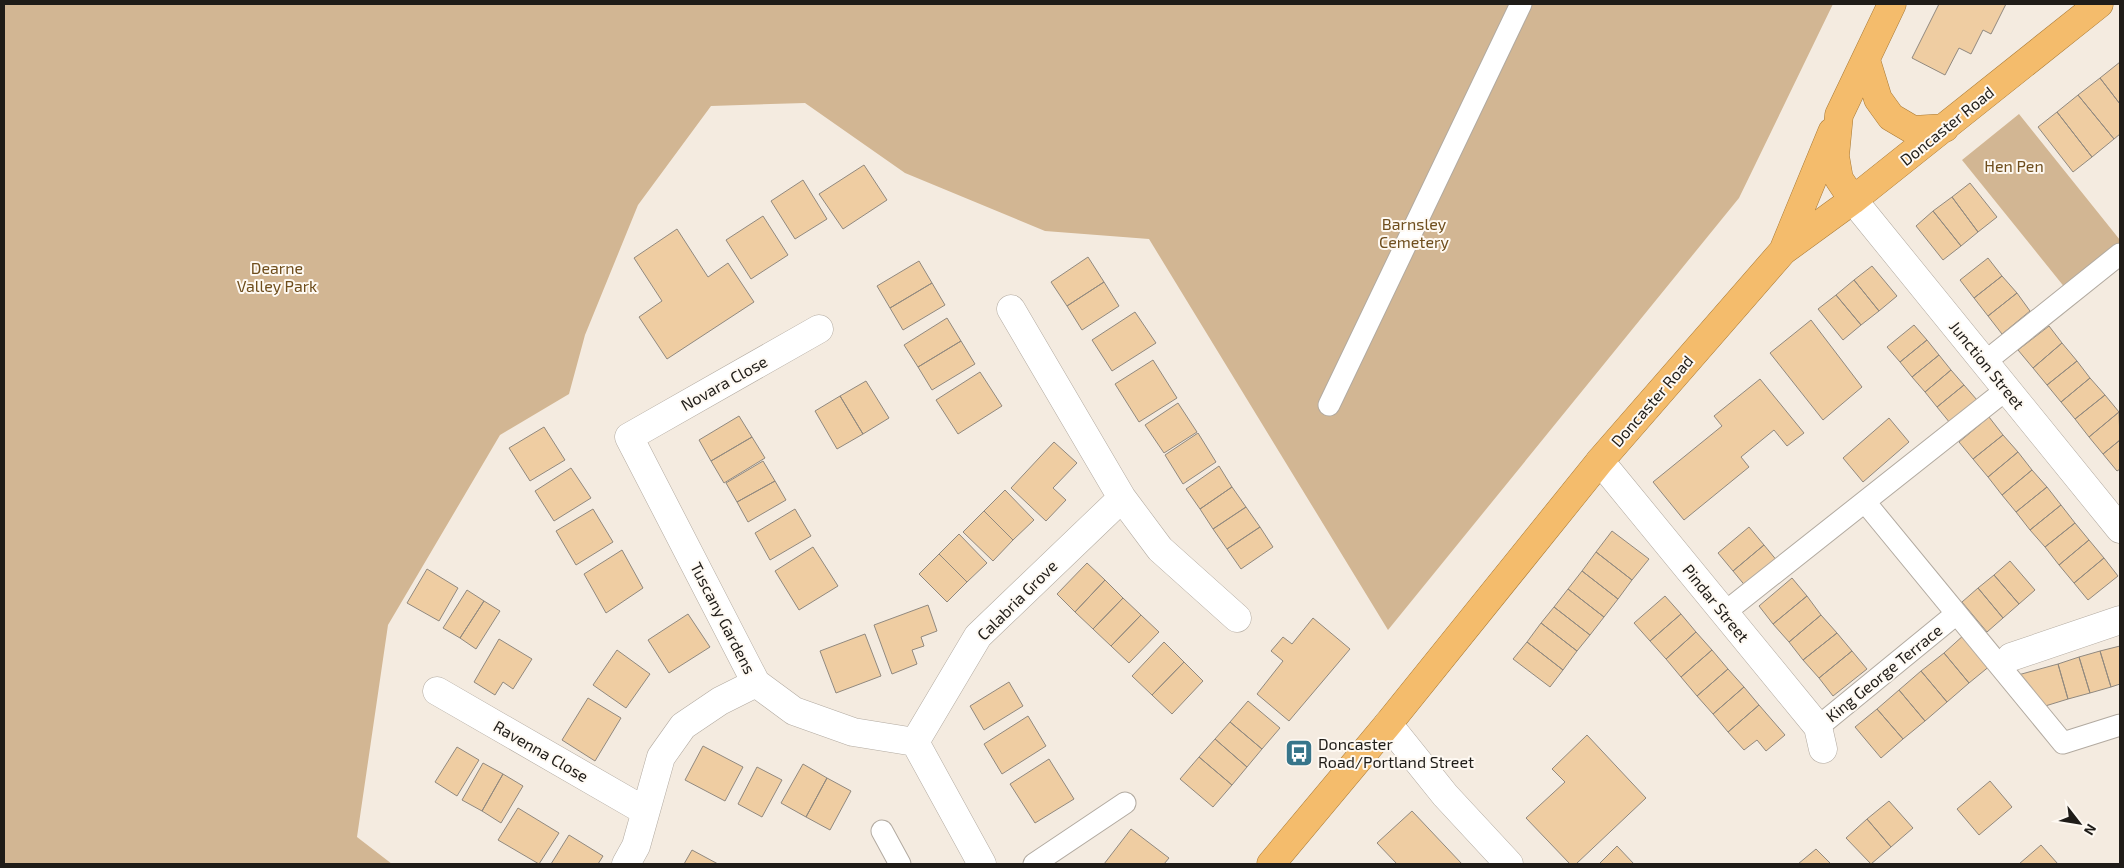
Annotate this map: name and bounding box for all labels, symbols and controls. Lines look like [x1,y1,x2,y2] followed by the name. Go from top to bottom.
[1896,82,1997,169] street label: Doncaster Road
[1984,156,2044,175] park label: Hen Pen
[1379,214,1449,251] park label: Barnsley Cemetery
[237,258,317,295] park label: Dearne Valley Park
[1946,317,2029,413] street label: Junction Street
[677,351,770,414] street label: Novara Close
[1607,351,1696,450] street label: Doncaster Road
[973,556,1061,644] street label: Calabria Grove
[687,559,760,677] street label: Tuscany Gardens
[1679,560,1754,645] street label: Pindar Street
[1822,620,1946,725] street label: King George Terrace
[490,716,592,785] street label: Ravenna Close
[1318,734,1474,771] place label: Doncaster Road/Portland Street
[1284,738,1314,768] bus stop icon: Doncaster Road/Portland Street
[2054,798,2104,848] north arrow
[2081,821,2100,839] text: N

